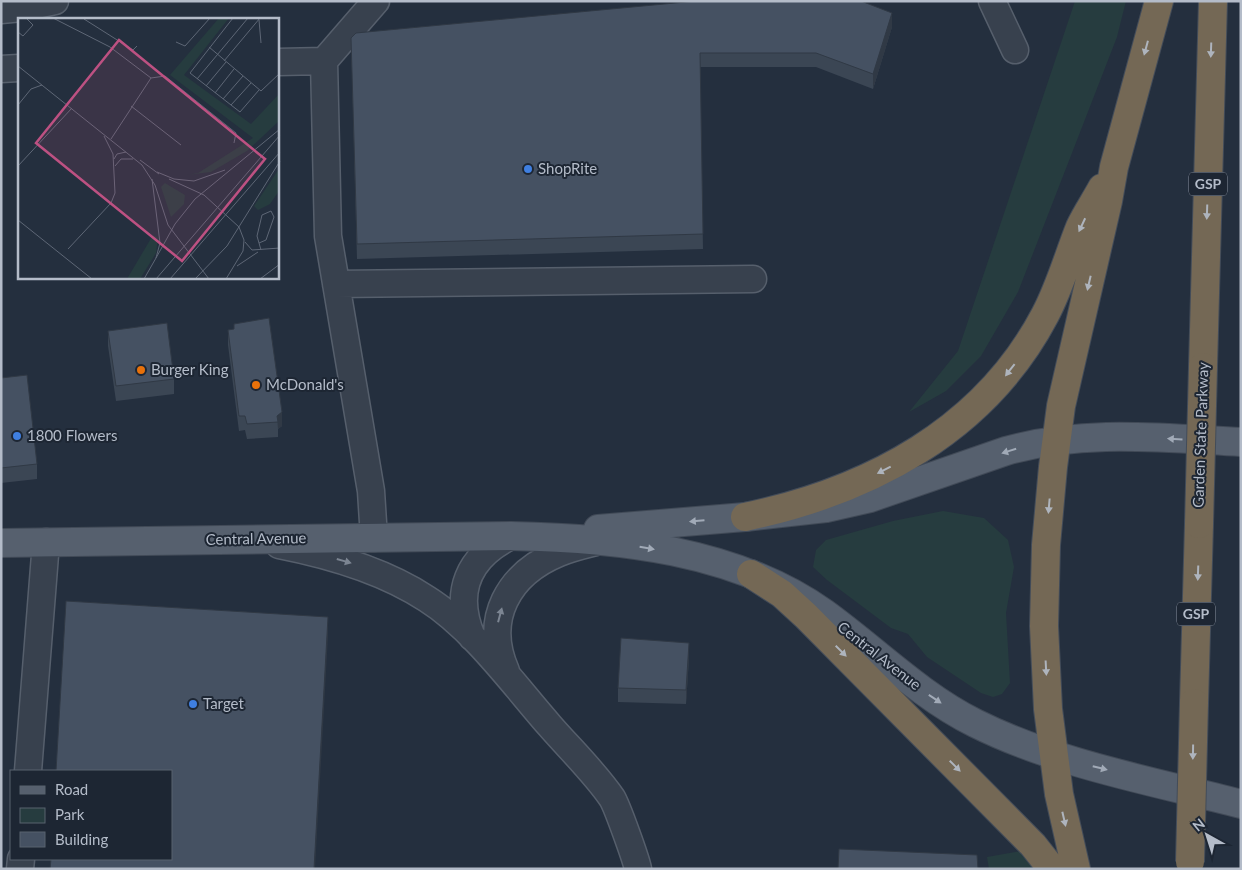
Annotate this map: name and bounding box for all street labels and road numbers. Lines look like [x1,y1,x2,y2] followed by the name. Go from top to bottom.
[1189,172,1227,195] road number: GSP
[1188,362,1212,508] street label: Garden State Parkway
[205,528,307,548] street label: Central Avenue
[1177,602,1215,626] road number: GSP
[834,617,925,693] street label: Central Avenue

